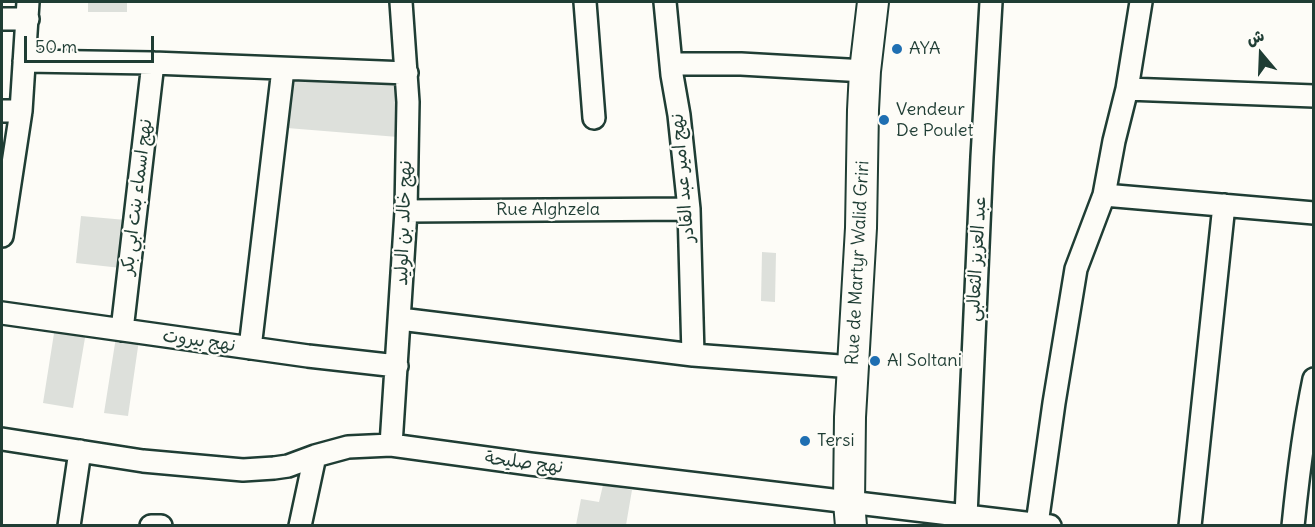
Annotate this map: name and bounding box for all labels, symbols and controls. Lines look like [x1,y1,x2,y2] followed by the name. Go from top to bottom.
[27,24,158,62] scale bar
[1231,24,1291,84] north arrow
[1244,25,1267,49] text: ش
[35,35,77,58] text: 50 m
[909,38,941,60] place label: AYA
[890,42,904,56] marker: AYA
[896,99,974,142] place label: Vendeur De Poulet
[667,113,699,243] street label: نهج امير عبد القادر
[877,113,891,127] marker: Vendeur De Poulet
[117,118,157,276] street label: نهج اسماء بنت ابي بكر
[391,160,417,286] street label: نهج خالد بن الوليد
[842,160,874,366] street label: Rue de Martyr Walid Griri
[963,196,991,322] street label: عبد العزيز الثعالبي
[496,199,600,221] street label: Rue Alghzela
[161,325,237,357] street label: نهج بيروت
[887,350,962,372] place label: Al Soltani
[868,354,882,368] marker: Al Soltani
[817,430,854,452] place label: Tersi
[798,434,812,448] marker: Tersi
[484,447,564,479] street label: نهج صليحة

